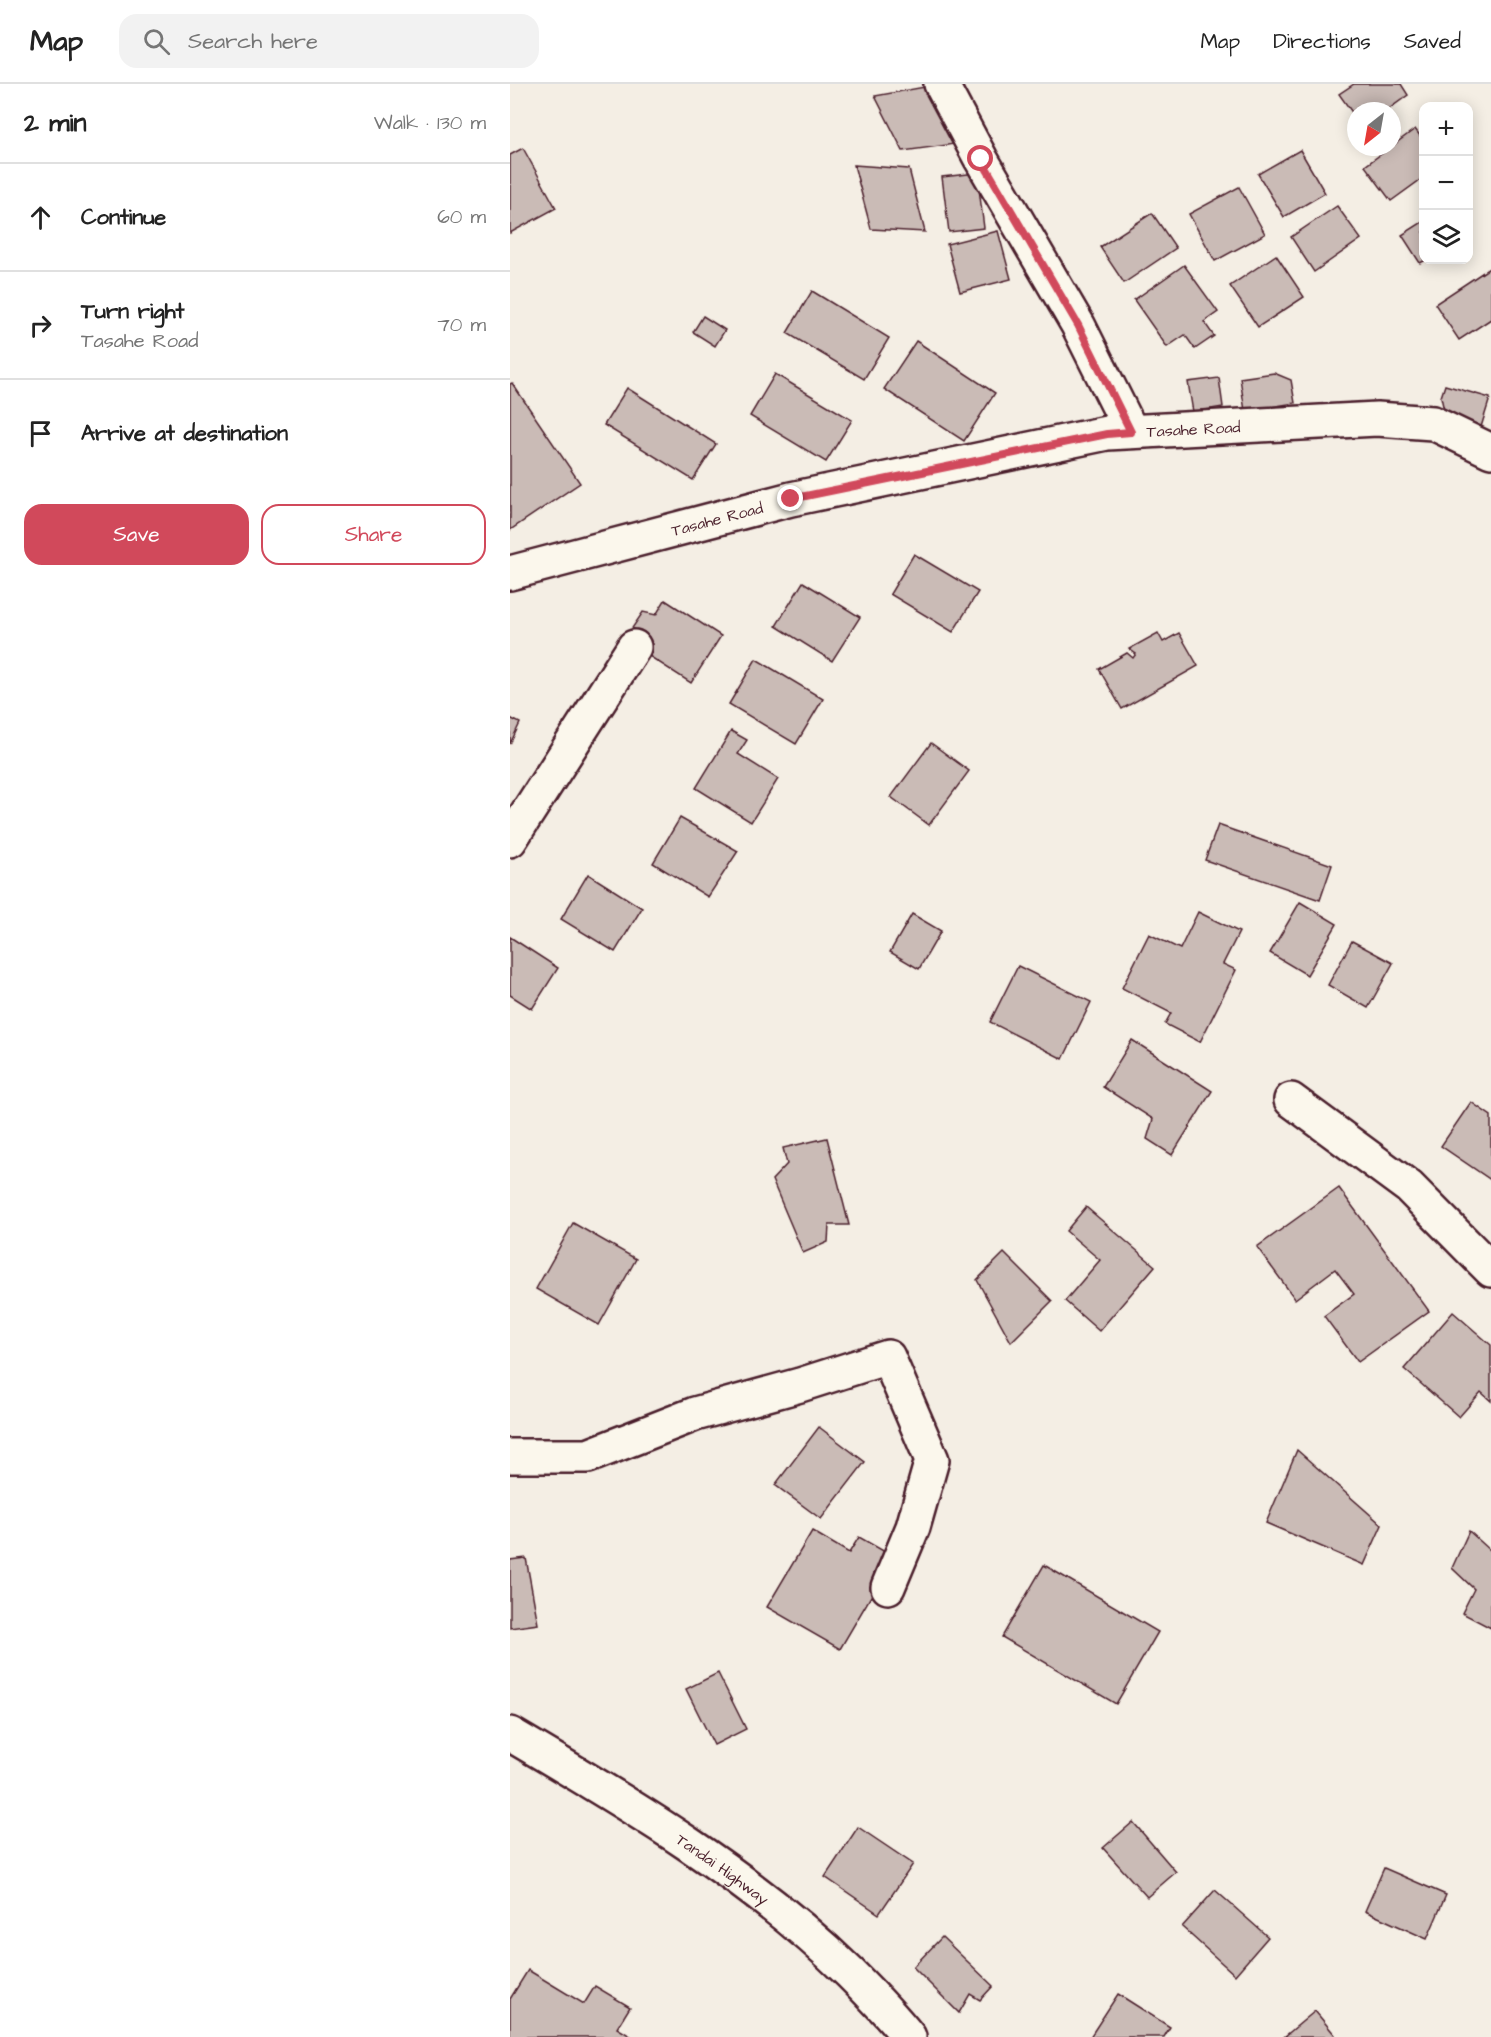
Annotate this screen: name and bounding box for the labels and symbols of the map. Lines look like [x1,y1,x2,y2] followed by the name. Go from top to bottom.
[1347,102,1401,156] north arrow
[967,145,993,171] route start
[1146,416,1241,443] street label: Tasahe Road
[777,485,803,511] route end
[669,497,765,542] street label: Tasahe Road
[672,1829,773,1911] street label: Tandai Highway

